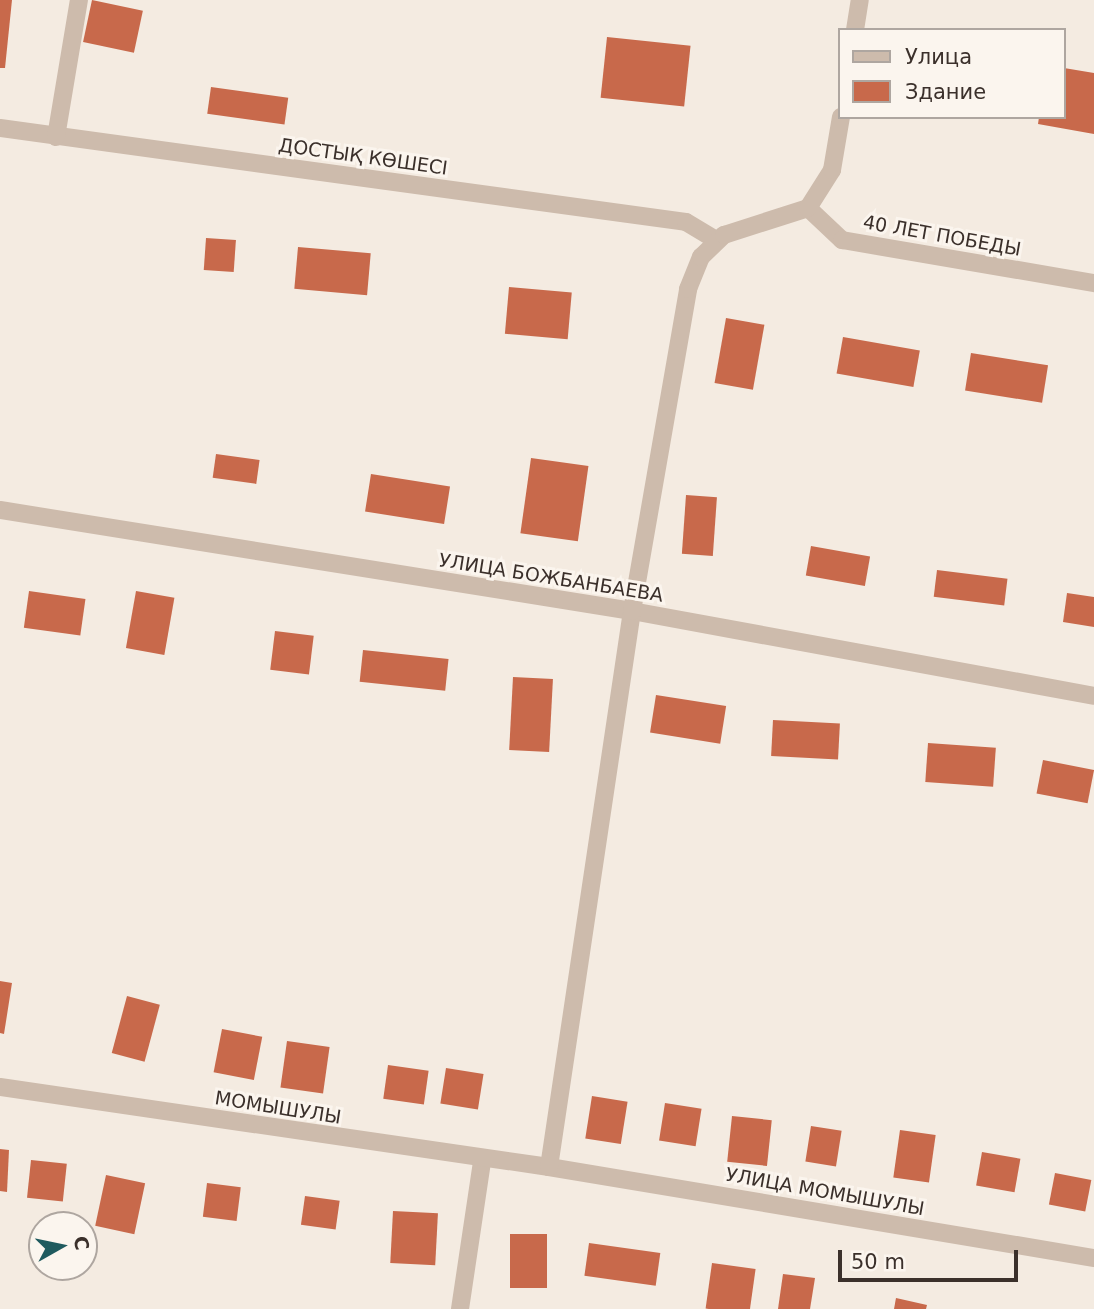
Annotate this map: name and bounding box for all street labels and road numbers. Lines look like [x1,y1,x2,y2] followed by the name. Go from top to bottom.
[277,134,449,180] street label: ДОСТЫҚ КӨШЕСІ
[861,211,1023,261] street label: 40 ЛЕТ ПОБЕДЫ
[437,549,665,607] street label: УЛИЦА БОЖБАНБАЕВА
[213,1087,343,1129] street label: МОМЫШУЛЫ
[724,1163,926,1221] street label: УЛИЦА МОМЫШУЛЫ

